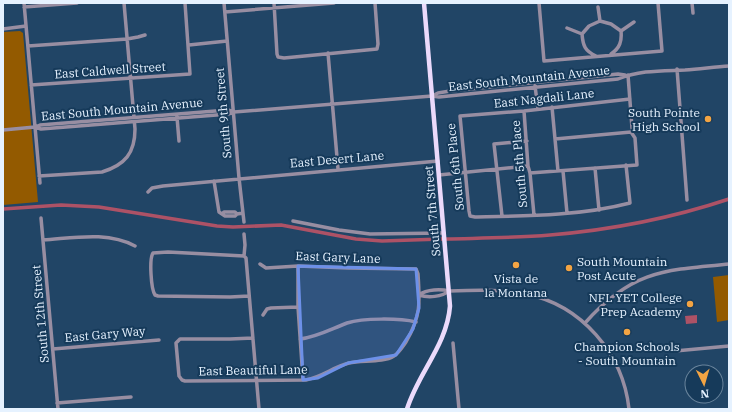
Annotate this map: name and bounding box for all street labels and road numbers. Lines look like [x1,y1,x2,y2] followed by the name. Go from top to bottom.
[54,59,166,81] street label: East Caldwell Street
[447,62,611,94] street label: East South Mountain Avenue
[212,67,234,159] street label: South 9th Street
[493,85,595,111] street label: East Nagdali Lane
[40,94,204,124] street label: East South Mountain Avenue
[508,120,530,208] street label: South 5th Place
[443,123,467,211] street label: South 6th Place
[289,147,385,171] street label: East Desert Lane
[421,165,443,257] street label: South 7th Street
[295,248,381,266] street label: East Gary Lane
[28,264,52,364] street label: South 12th Street
[64,323,147,345] street label: East Gary Way
[198,362,308,378] street label: East Beautiful Lane

